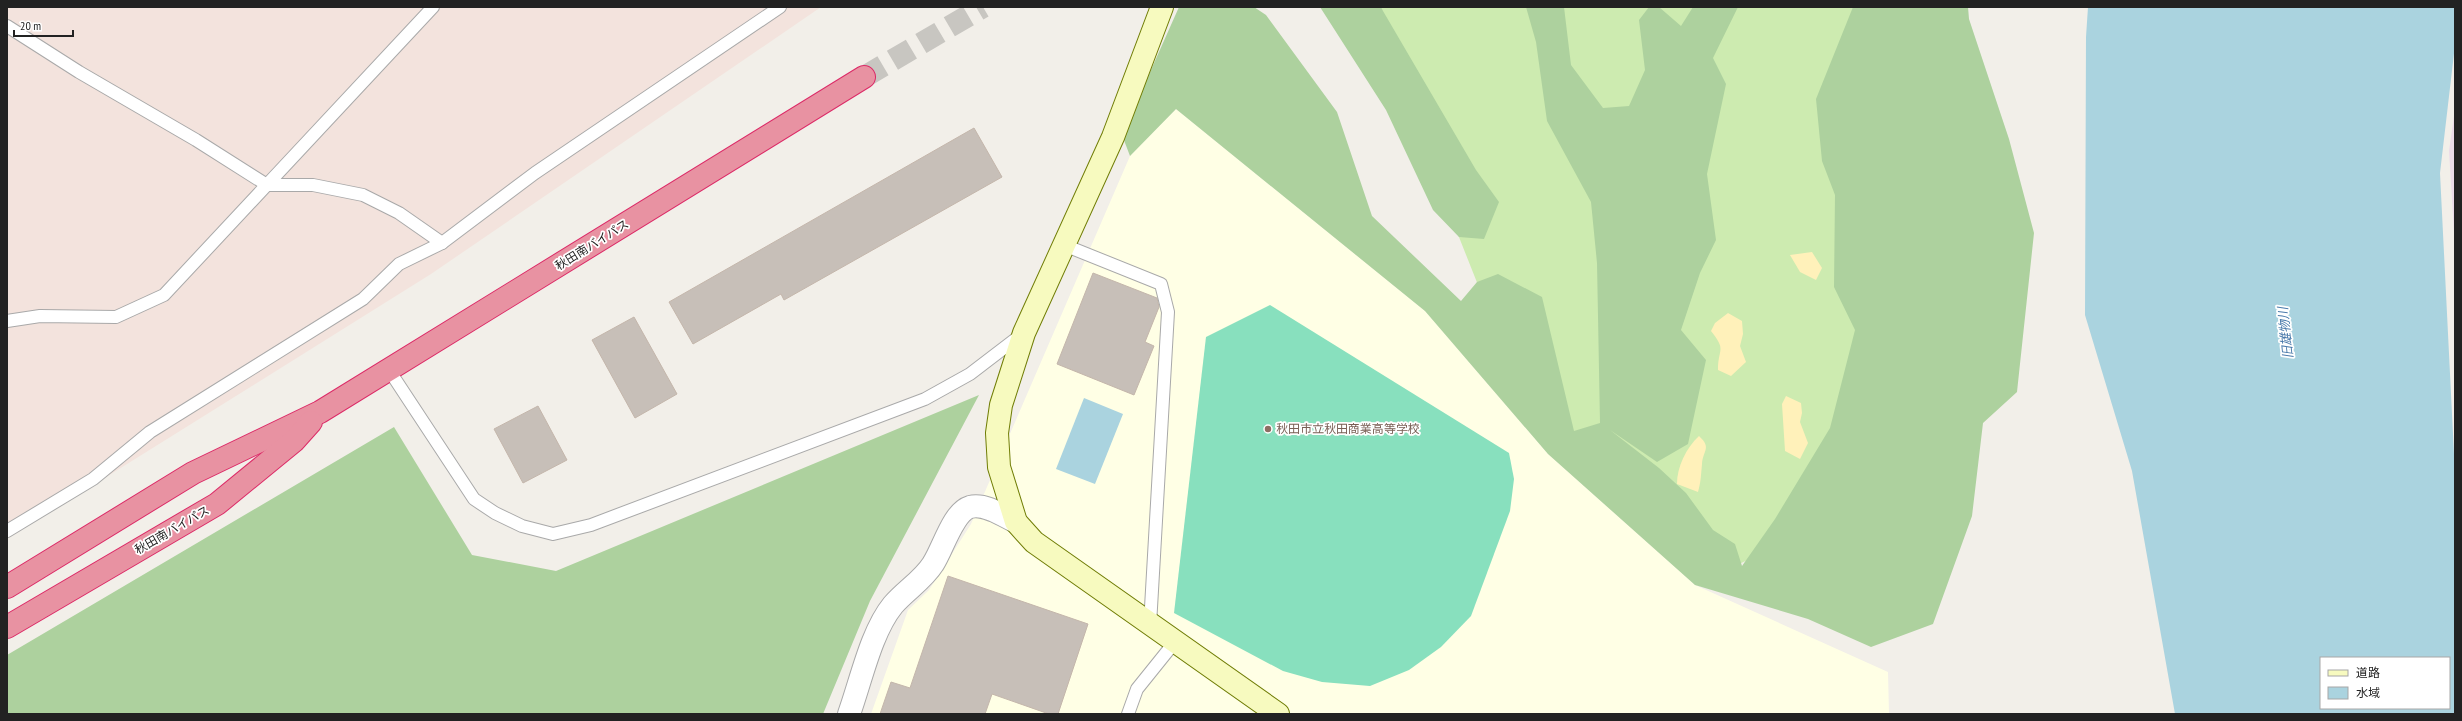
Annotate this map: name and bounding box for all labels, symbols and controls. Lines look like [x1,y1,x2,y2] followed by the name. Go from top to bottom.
[14,12,73,38] scale bar
[20,18,41,33] text: 20 m
[552,216,631,273] street label: 秋田南バイパス
[2274,304,2297,360] water label: 旧雄物川
[1276,421,1420,436] place label: 秋田市立秋田商業高等学校
[1263,424,1273,434] marker: 秋田市立秋田商業高等学校
[132,502,212,557] street label: 秋田南バイパス
[2320,657,2450,709] legend
[2356,665,2380,680] text: 道路
[2356,685,2380,700] text: 水域

